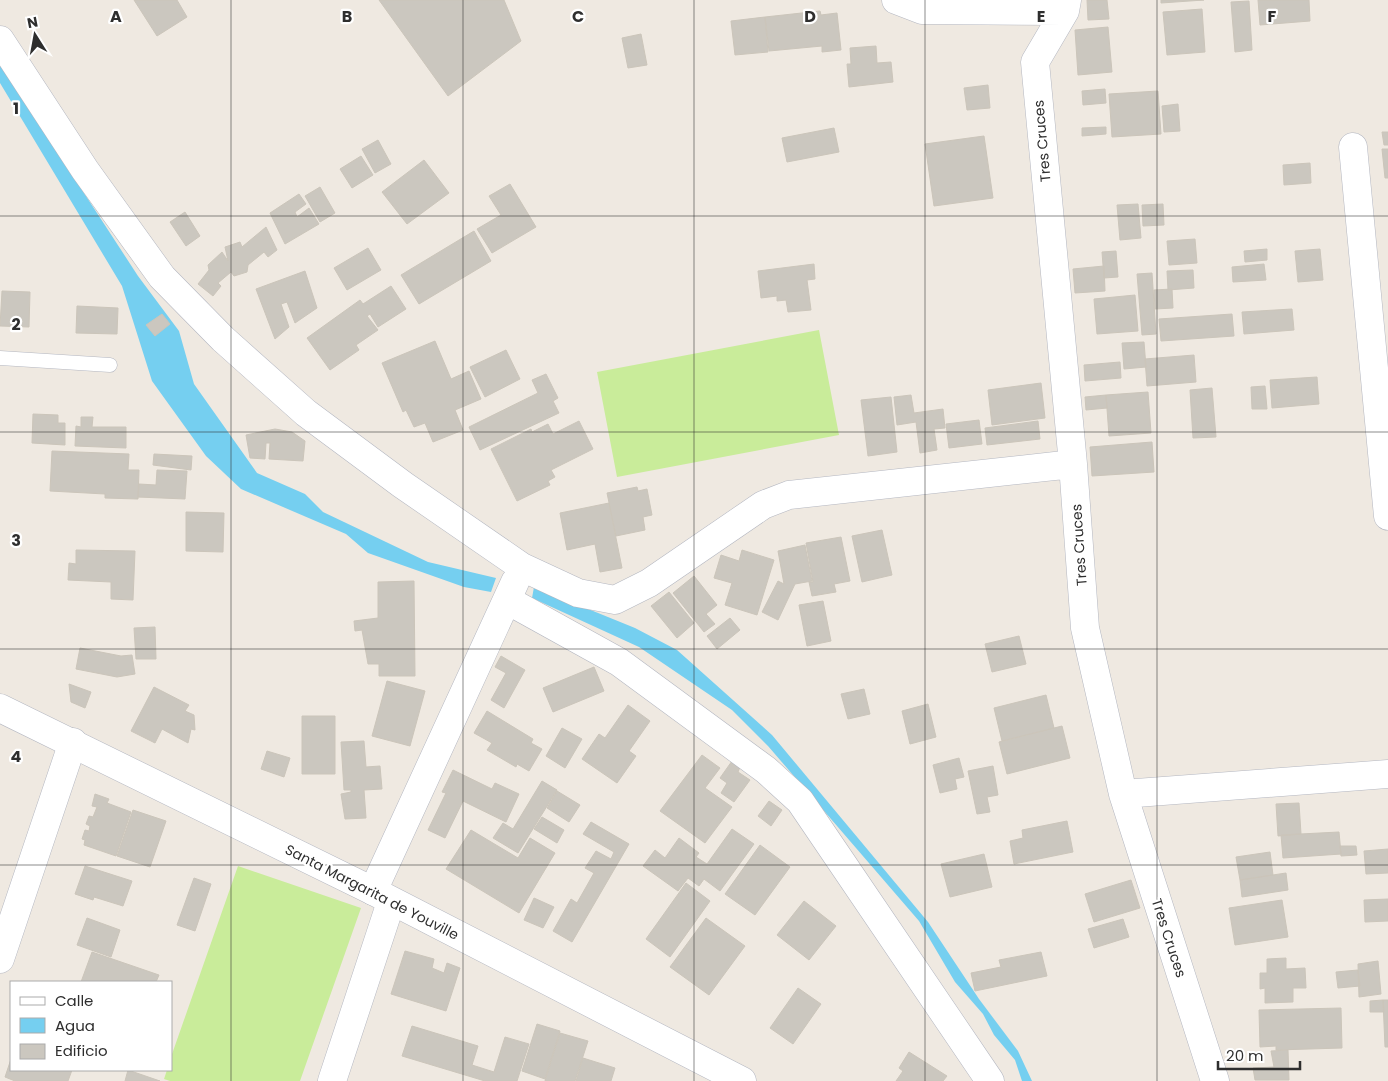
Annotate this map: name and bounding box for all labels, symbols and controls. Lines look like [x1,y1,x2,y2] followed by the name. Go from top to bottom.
[110,5,122,28] text: A
[342,5,352,28] text: B
[572,5,584,28] text: C
[804,5,816,28] text: D
[1037,5,1045,28] text: E
[1268,5,1277,28] text: F
[10,10,60,60] north arrow
[25,11,40,33] text: N
[13,97,19,120] text: 1
[1028,99,1056,183] street label: Tres Cruces
[11,313,21,336] text: 2
[1066,503,1092,587] street label: Tres Cruces
[11,529,21,552] text: 3
[11,745,22,768] text: 4
[282,839,463,945] street label: Santa Margarita de Youville
[1147,896,1191,980] street label: Tres Cruces
[10,981,172,1071] legend
[55,990,93,1011] text: Calle
[55,1015,95,1036] text: Agua
[1218,1038,1300,1070] scale bar
[55,1040,108,1061] text: Edificio
[1226,1045,1264,1066] text: 20 m

